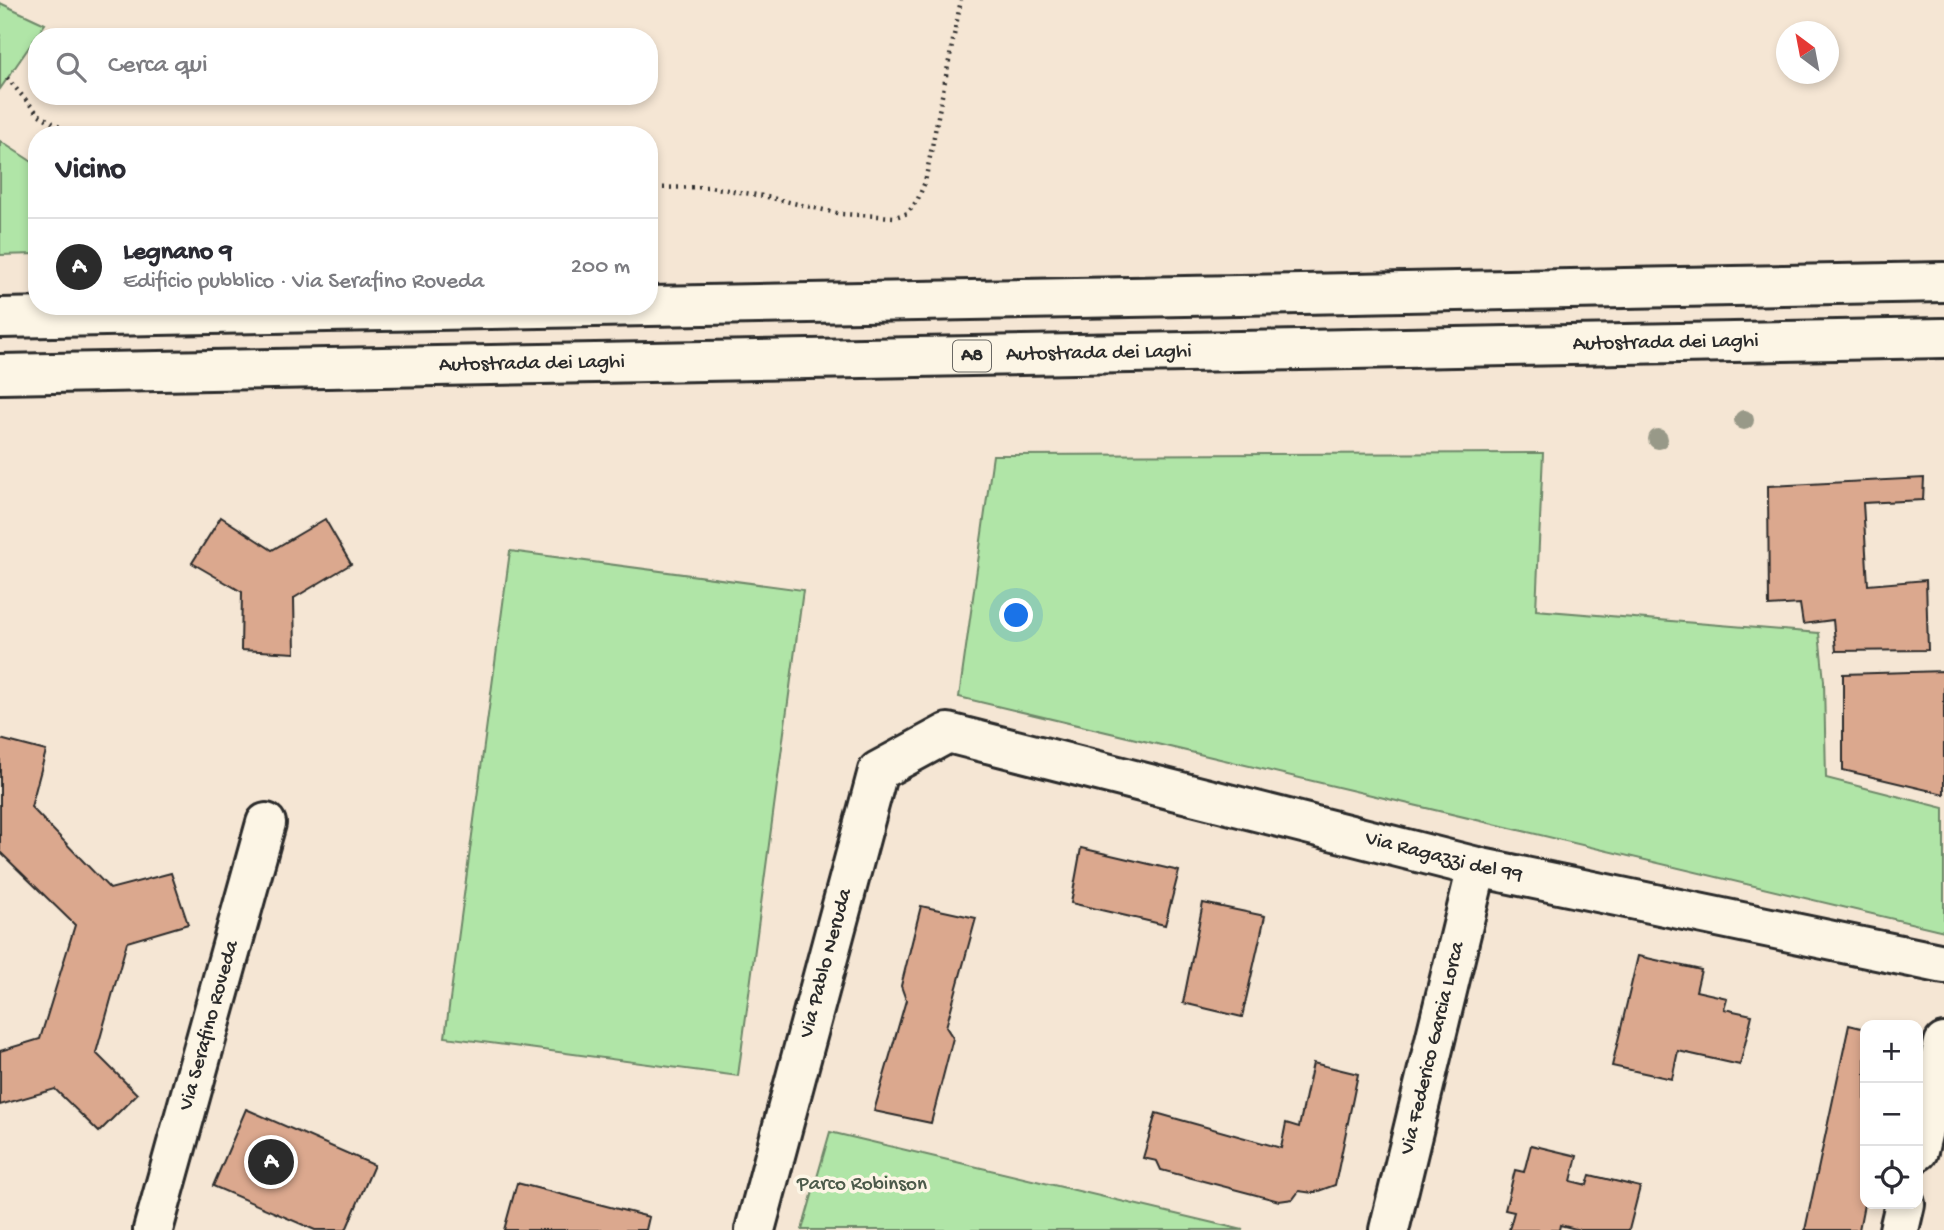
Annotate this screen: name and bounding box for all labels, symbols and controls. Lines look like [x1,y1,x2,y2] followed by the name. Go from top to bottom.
[1776,21,1839,84] north arrow
[28,28,658,105] search box
[52,48,90,86] icon: search
[108,51,208,82] text: Cerca qui
[56,154,126,189] text: Vicino
[123,238,233,269] text: Legnano 9
[72,254,86,281] text: A
[571,254,630,281] text: 200 m
[123,269,484,296] text: Edificio pubblico · Via Serafino Roveda
[1572,329,1759,357] street label: Autostrada dei Laghi
[1006,339,1192,368] street label: Autostrada dei Laghi
[953,340,991,372] road number: A8
[439,350,625,378] street label: Autostrada dei Laghi
[999,598,1033,632] your location
[1361,826,1525,889] street label: Via Ragazzi del 99
[794,885,859,1042] street label: Via Pablo Neruda
[174,937,246,1115] street label: Via Serafino Roveda
[1395,938,1471,1158] street label: Via Federico Garcia Lorca
[1860,1020,1923,1209] map controls
[1860,1020,1923,1083] button: +
[1860,1083,1923,1146] button: −
[248,1136,294,1188] pin: A
[1860,1146,1923,1209] button: locate
[796,1173,927,1198] park label: Parco Robinson

